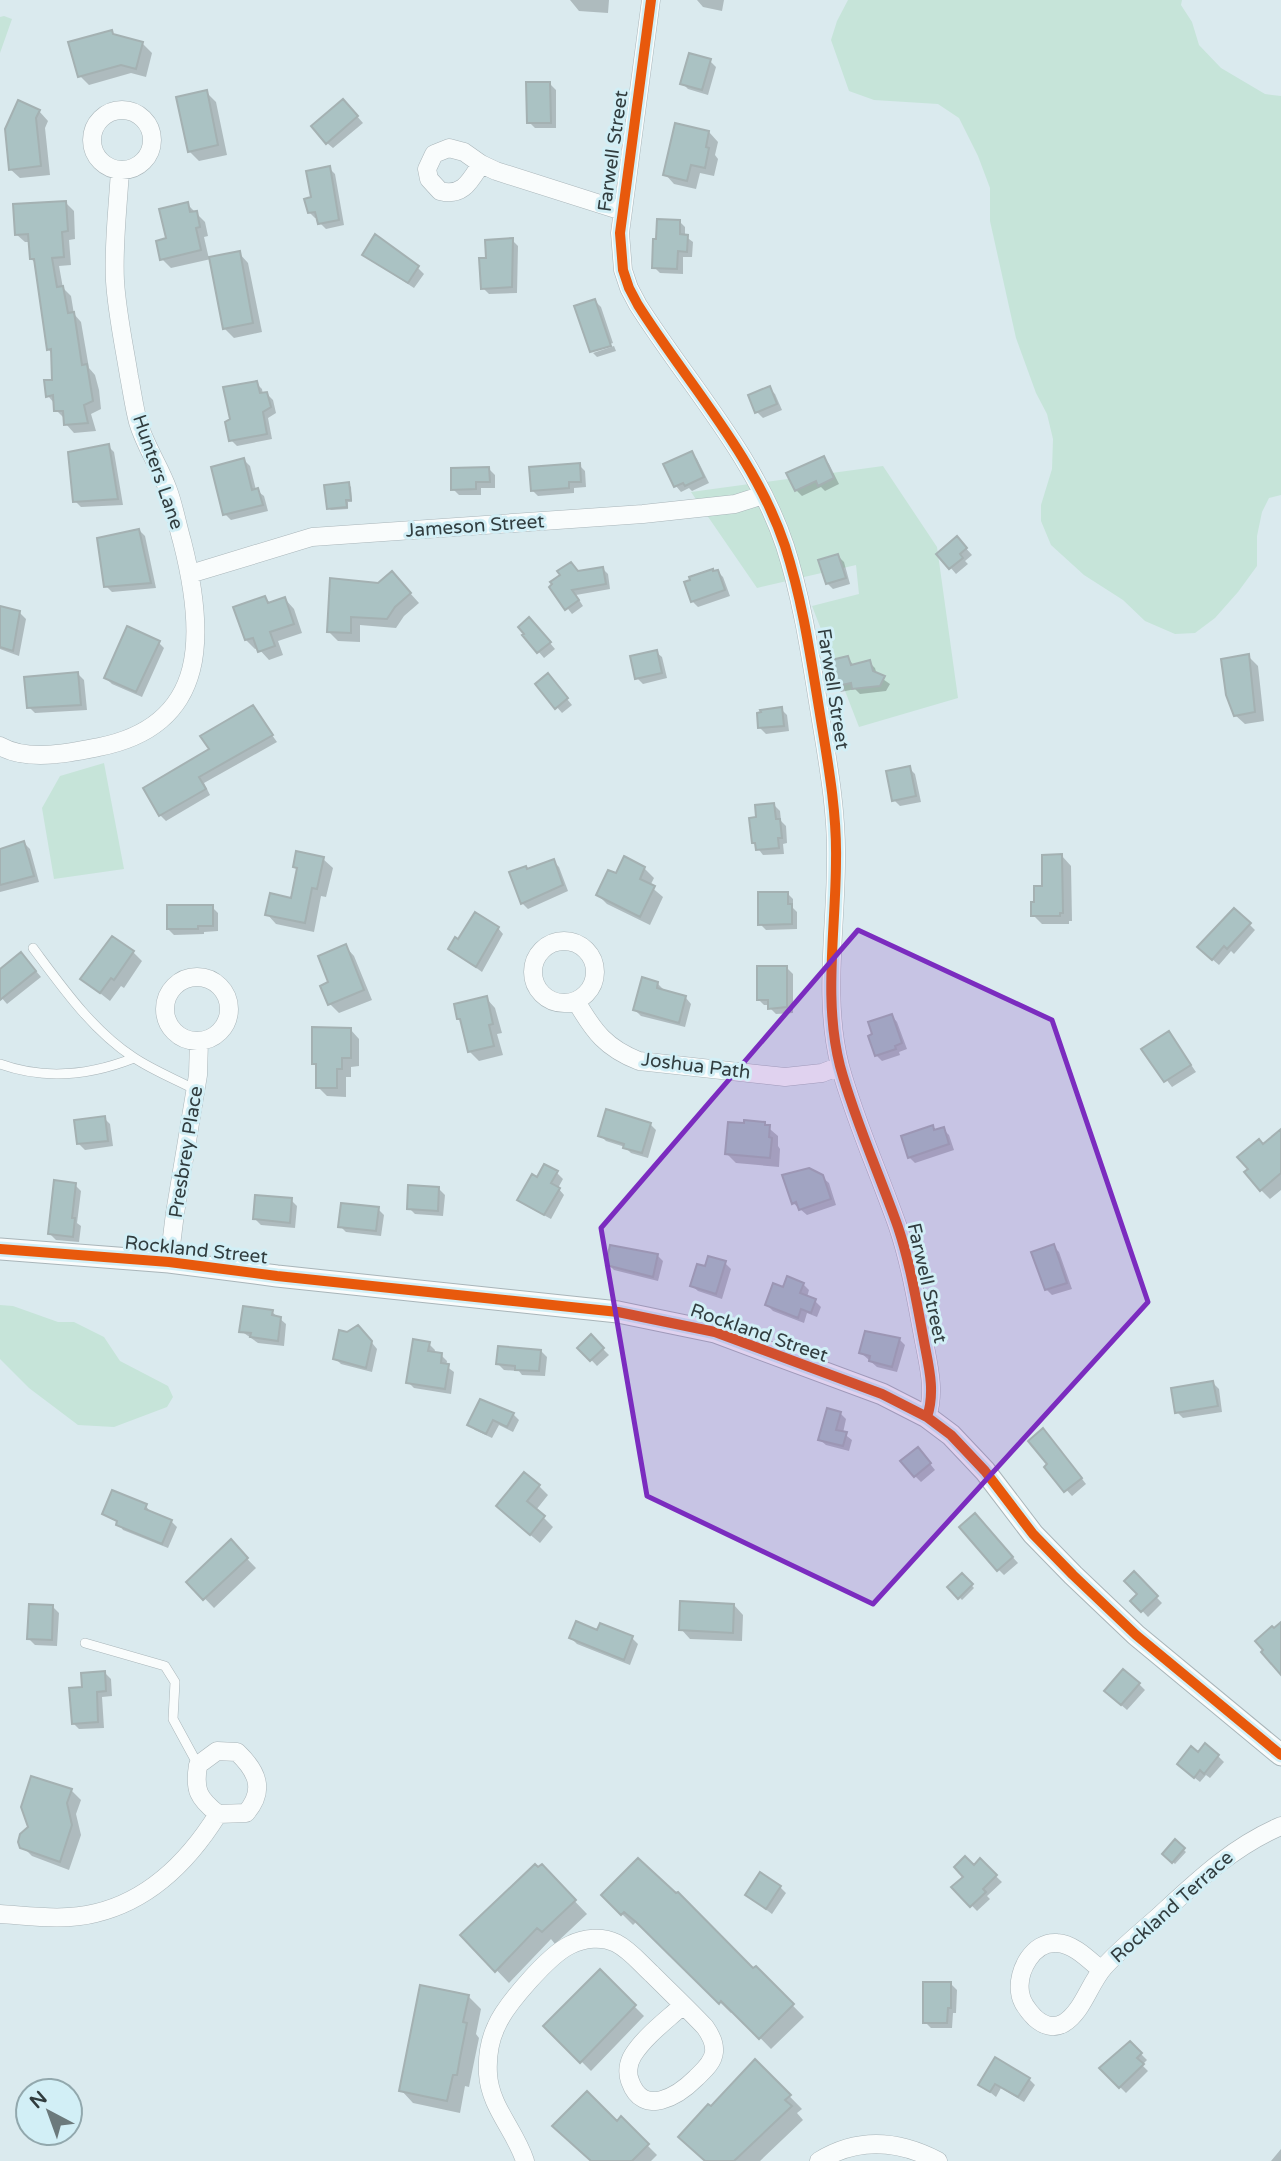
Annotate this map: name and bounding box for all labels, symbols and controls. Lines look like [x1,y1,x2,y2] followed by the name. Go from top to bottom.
[594,89,632,213] street label: Farwell Street
[128,412,188,532] street label: Hunters Lane
[405,510,545,542] street label: Jameson Street
[813,627,853,751] street label: Farwell Street
[640,1048,752,1084] street label: Joshua Path
[165,1085,207,1219] street label: Presbrey Place
[903,1221,951,1345] street label: Farwell Street
[123,1232,269,1268] street label: Rockland Street
[687,1299,831,1367] street label: Rockland Street
[1106,1846,1238,1968] street label: Rockland Terrace
[14,2077,84,2147] north arrow
[26,2087,51,2113] text: N

